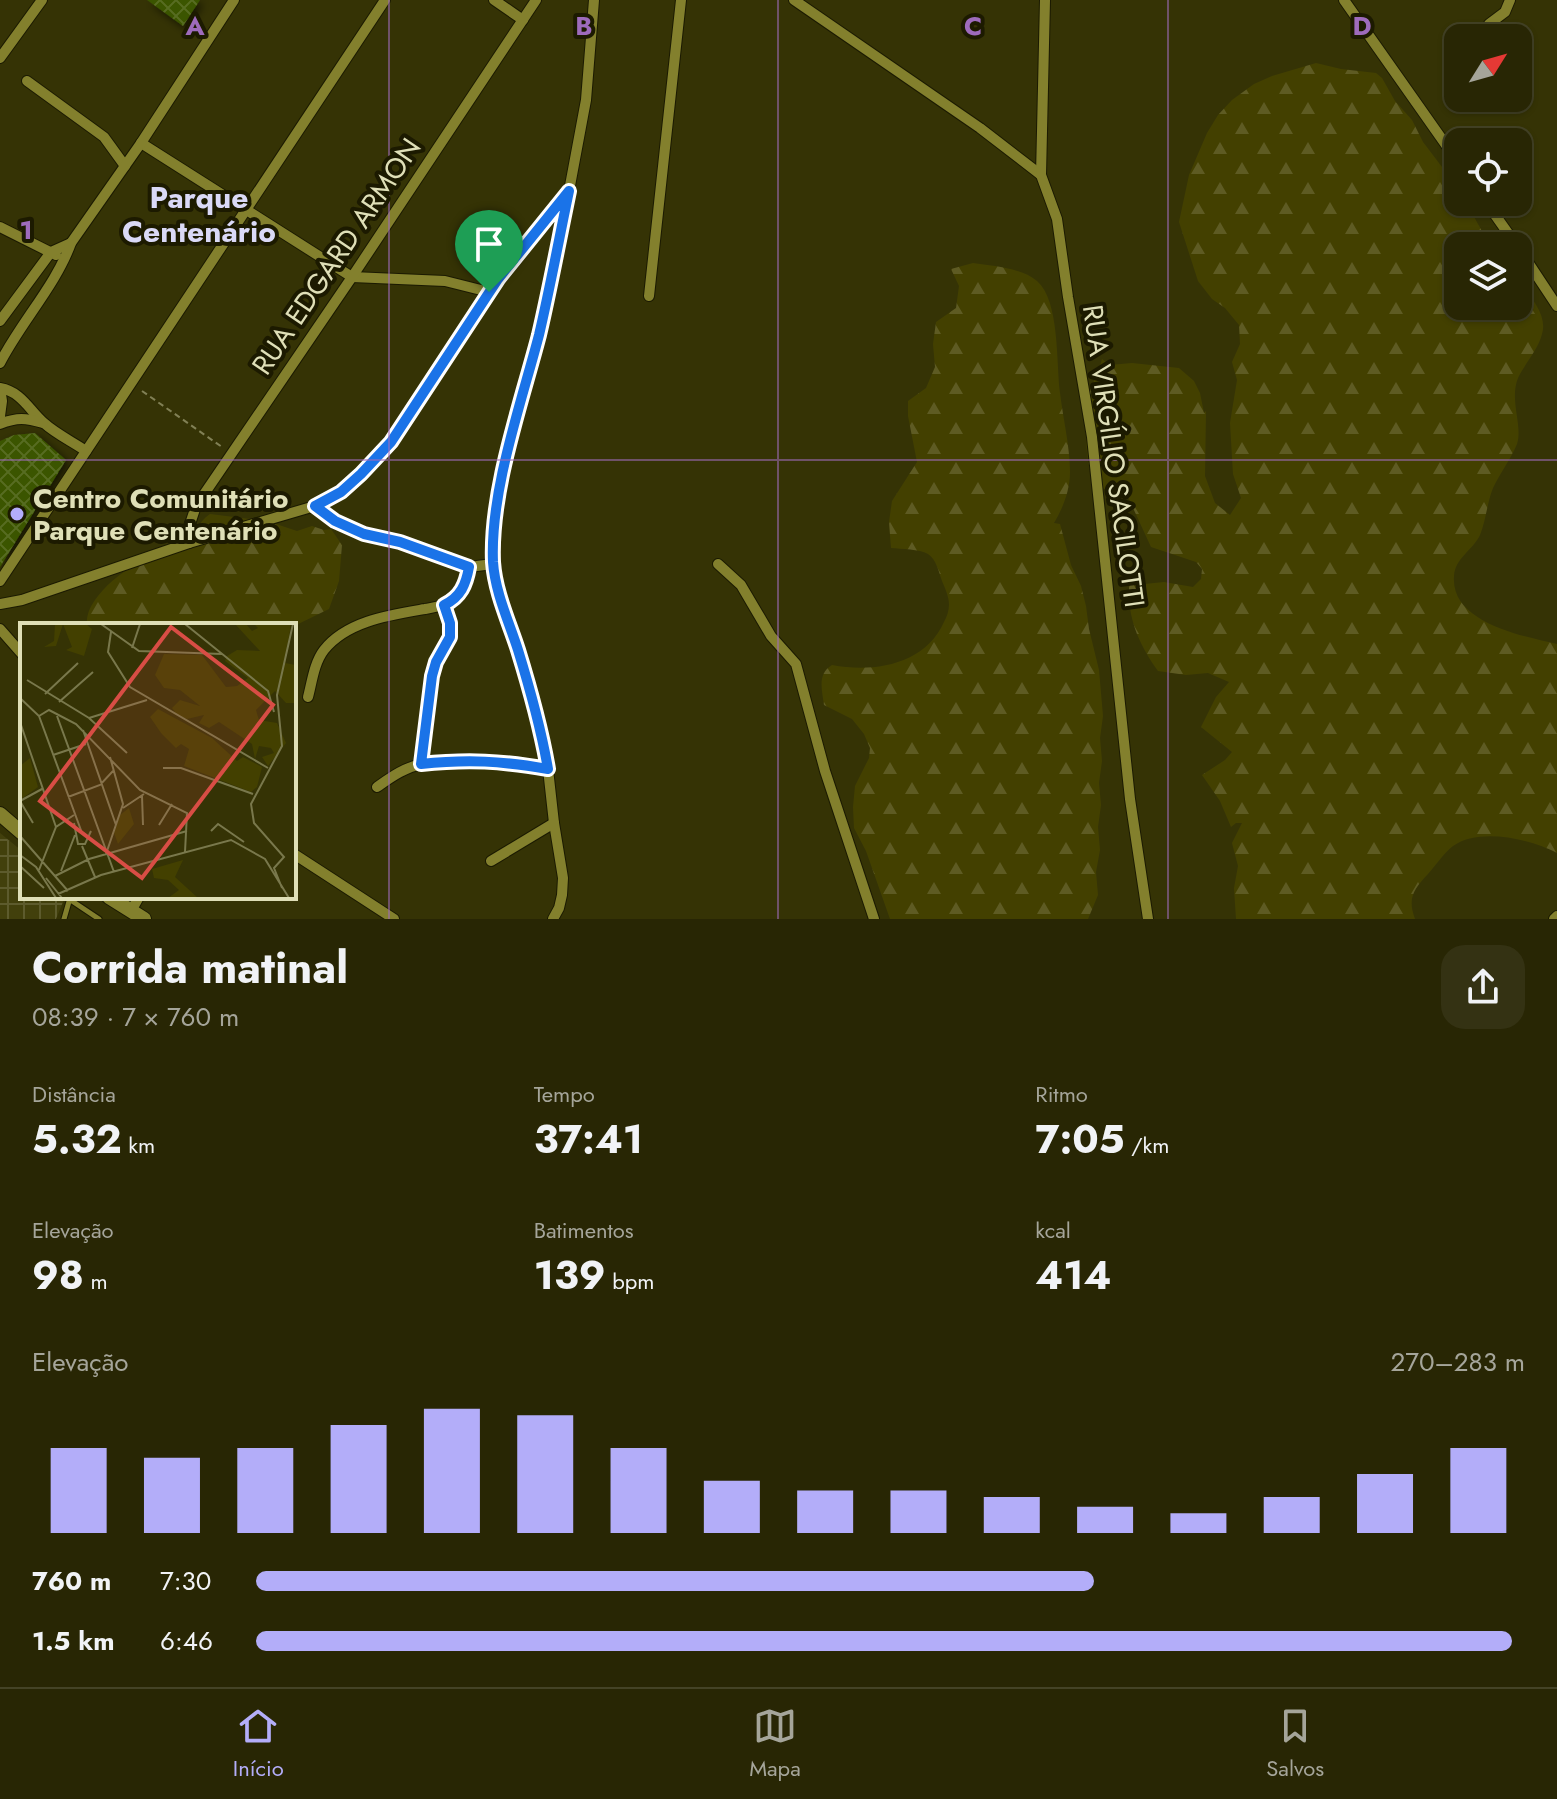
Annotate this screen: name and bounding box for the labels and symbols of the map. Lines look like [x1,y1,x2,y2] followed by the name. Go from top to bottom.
[184,7,205,45] text: A
[575,7,593,45] text: B
[964,7,982,45] text: C
[1352,7,1372,45] text: D
[1444,24,1532,112] north arrow
[242,130,431,383] street label: RUA EDGARD ARMON
[122,176,276,253] district label: Parque Centenário
[455,210,523,292] pin
[19,211,33,249] text: 1
[1072,302,1155,610] street label: RUA VIRGÍLIO SACILOTTI
[33,478,289,551] place label: Centro Comunitário Parque Centenário
[8,505,26,523] marker: Centro Comunitário Parque Centenário
[20,623,296,899] inset map

